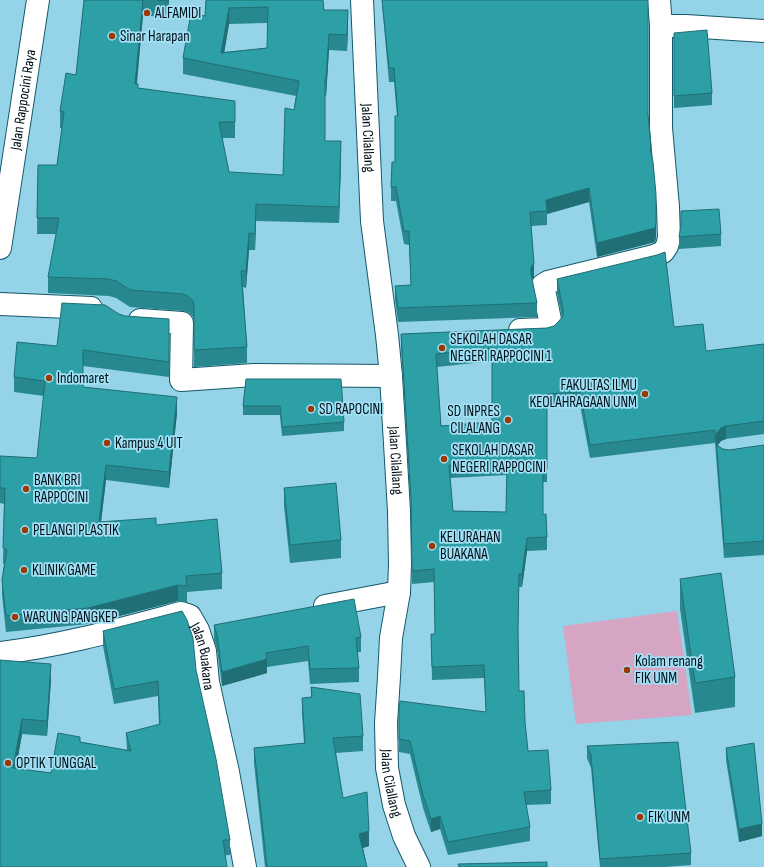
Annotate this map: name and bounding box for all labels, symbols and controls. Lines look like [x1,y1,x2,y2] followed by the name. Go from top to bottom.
[154,4,201,23] place label: ALFAMIDI
[142,8,152,18] marker: ALFAMIDI
[120,27,190,46] place label: Sinar Harapan
[107,31,117,41] marker: Sinar Harapan
[5,48,40,152] street label: Jalan Rappocini Raya
[357,102,379,173] street label: Jalan Cilallang
[450,330,552,366] place label: SEKOLAH DASAR NEGERI RAPPOCINI 1
[437,343,447,353] marker: SEKOLAH DASAR NEGERI RAPPOCINI 1
[57,369,109,388] place label: Indomaret
[44,373,54,383] marker: Indomaret
[529,376,637,412] place label: FAKULTAS ILMU KEOLAHRAGAAN UNM
[640,389,650,399] marker: FAKULTAS ILMU KEOLAHRAGAAN UNM
[319,400,383,419] place label: SD RAPOCINI
[447,402,500,438] place label: SD INPRES CILALANG
[306,404,316,414] marker: SD RAPOCINI
[503,415,513,425] marker: SD INPRES CILALANG
[384,425,408,495] street label: Jalan Cilallang
[115,434,183,453] place label: Kampus 4 UIT
[102,438,112,448] marker: Kampus 4 UIT
[452,441,546,477] place label: SEKOLAH DASAR NEGERI RAPPOCINI
[439,454,449,464] marker: SEKOLAH DASAR NEGERI RAPPOCINI
[34,471,88,507] place label: BANK BRI RAPPOCINI
[21,484,31,494] marker: BANK BRI RAPPOCINI
[33,521,119,540] place label: PELANGI PLASTIK
[20,525,30,535] marker: PELANGI PLASTIK
[440,528,501,564] place label: KELURAHAN BUAKANA
[427,541,437,551] marker: KELURAHAN BUAKANA
[32,561,96,580] place label: KLINIK GAME
[19,565,29,575] marker: KLINIK GAME
[23,608,117,627] place label: WARUNG PANGKEP
[10,612,20,622] marker: WARUNG PANGKEP
[186,618,219,692] street label: Jalan Buakana
[635,652,703,688] place label: Kolam renang FIK UNM
[622,665,632,675] marker: Kolam renang FIK UNM
[377,748,407,820] street label: Jalan Cilallang
[16,754,97,773] place label: OPTIK TUNGGAL
[3,758,13,768] marker: OPTIK TUNGGAL
[648,808,690,827] place label: FIK UNM
[635,812,645,822] marker: FIK UNM

